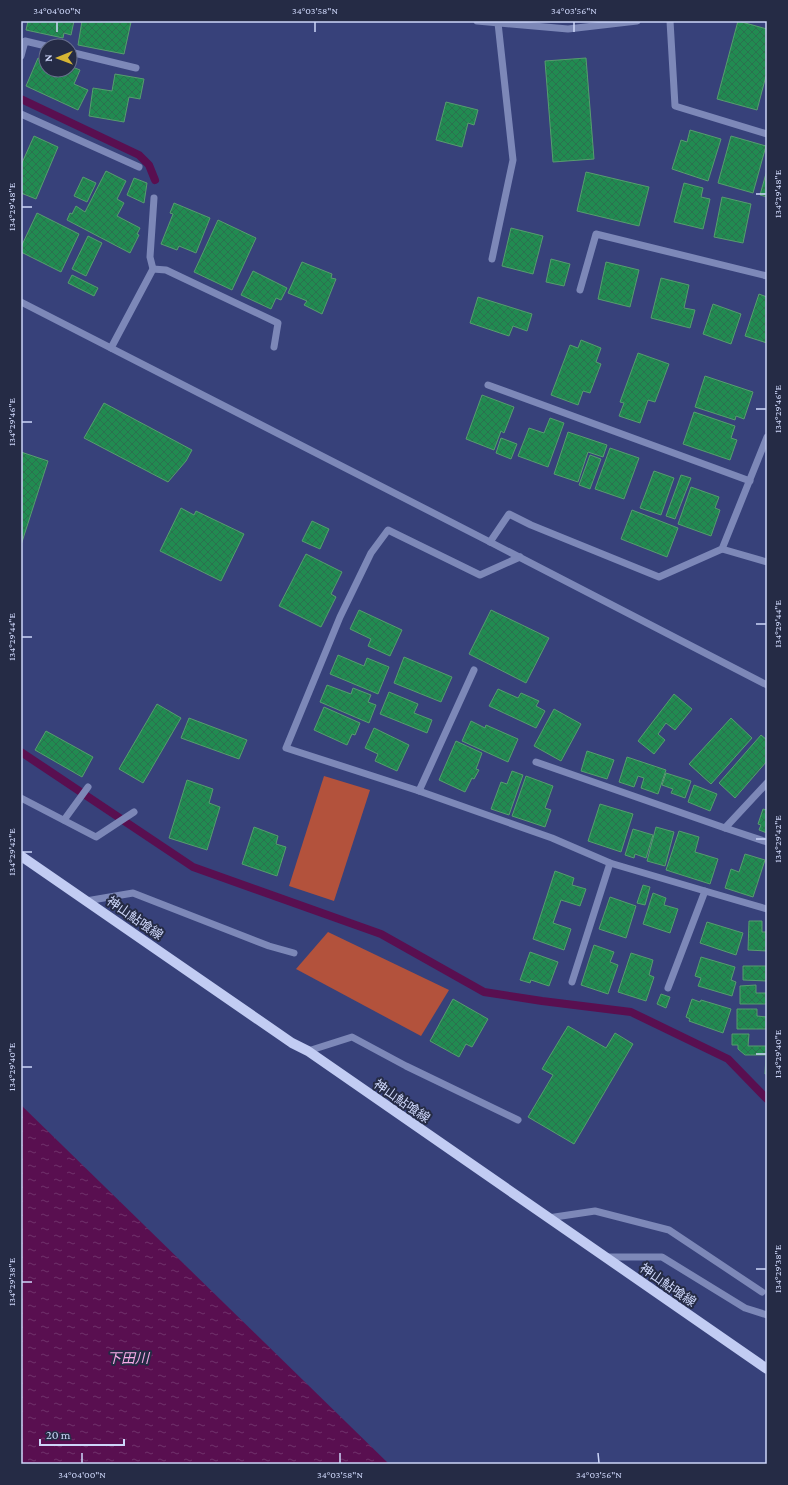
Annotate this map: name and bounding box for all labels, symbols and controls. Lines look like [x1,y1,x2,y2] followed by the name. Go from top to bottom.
[33,5,81,16] text: 34°04'00"N
[292,5,338,16] text: 34°03'58"N
[551,5,597,16] text: 34°03'56"N
[38,38,78,78] north arrow
[42,54,54,62] text: N
[772,169,783,218] text: 134°29'48"E
[6,182,17,231] text: 134°29'48"E
[772,384,783,433] text: 134°29'46"E
[6,397,17,446] text: 134°29'46"E
[772,600,783,648] text: 134°29'44"E
[6,613,17,661] text: 134°29'44"E
[772,815,783,863] text: 134°29'42"E
[6,828,17,876] text: 134°29'42"E
[104,893,166,943] street label: 神山鮎喰線
[772,1029,783,1078] text: 134°29'40"E
[6,1042,17,1091] text: 134°29'40"E
[371,1076,433,1126] street label: 神山鮎喰線
[772,1244,783,1293] text: 134°29'38"E
[6,1257,17,1306] text: 134°29'38"E
[637,1260,699,1310] street label: 神山鮎喰線
[107,1350,151,1366] water label: 下田川
[40,1421,124,1447] scale bar
[46,1428,71,1442] text: 20 m
[58,1469,106,1480] text: 34°04'00"N
[317,1469,363,1480] text: 34°03'58"N
[576,1469,622,1480] text: 34°03'56"N

